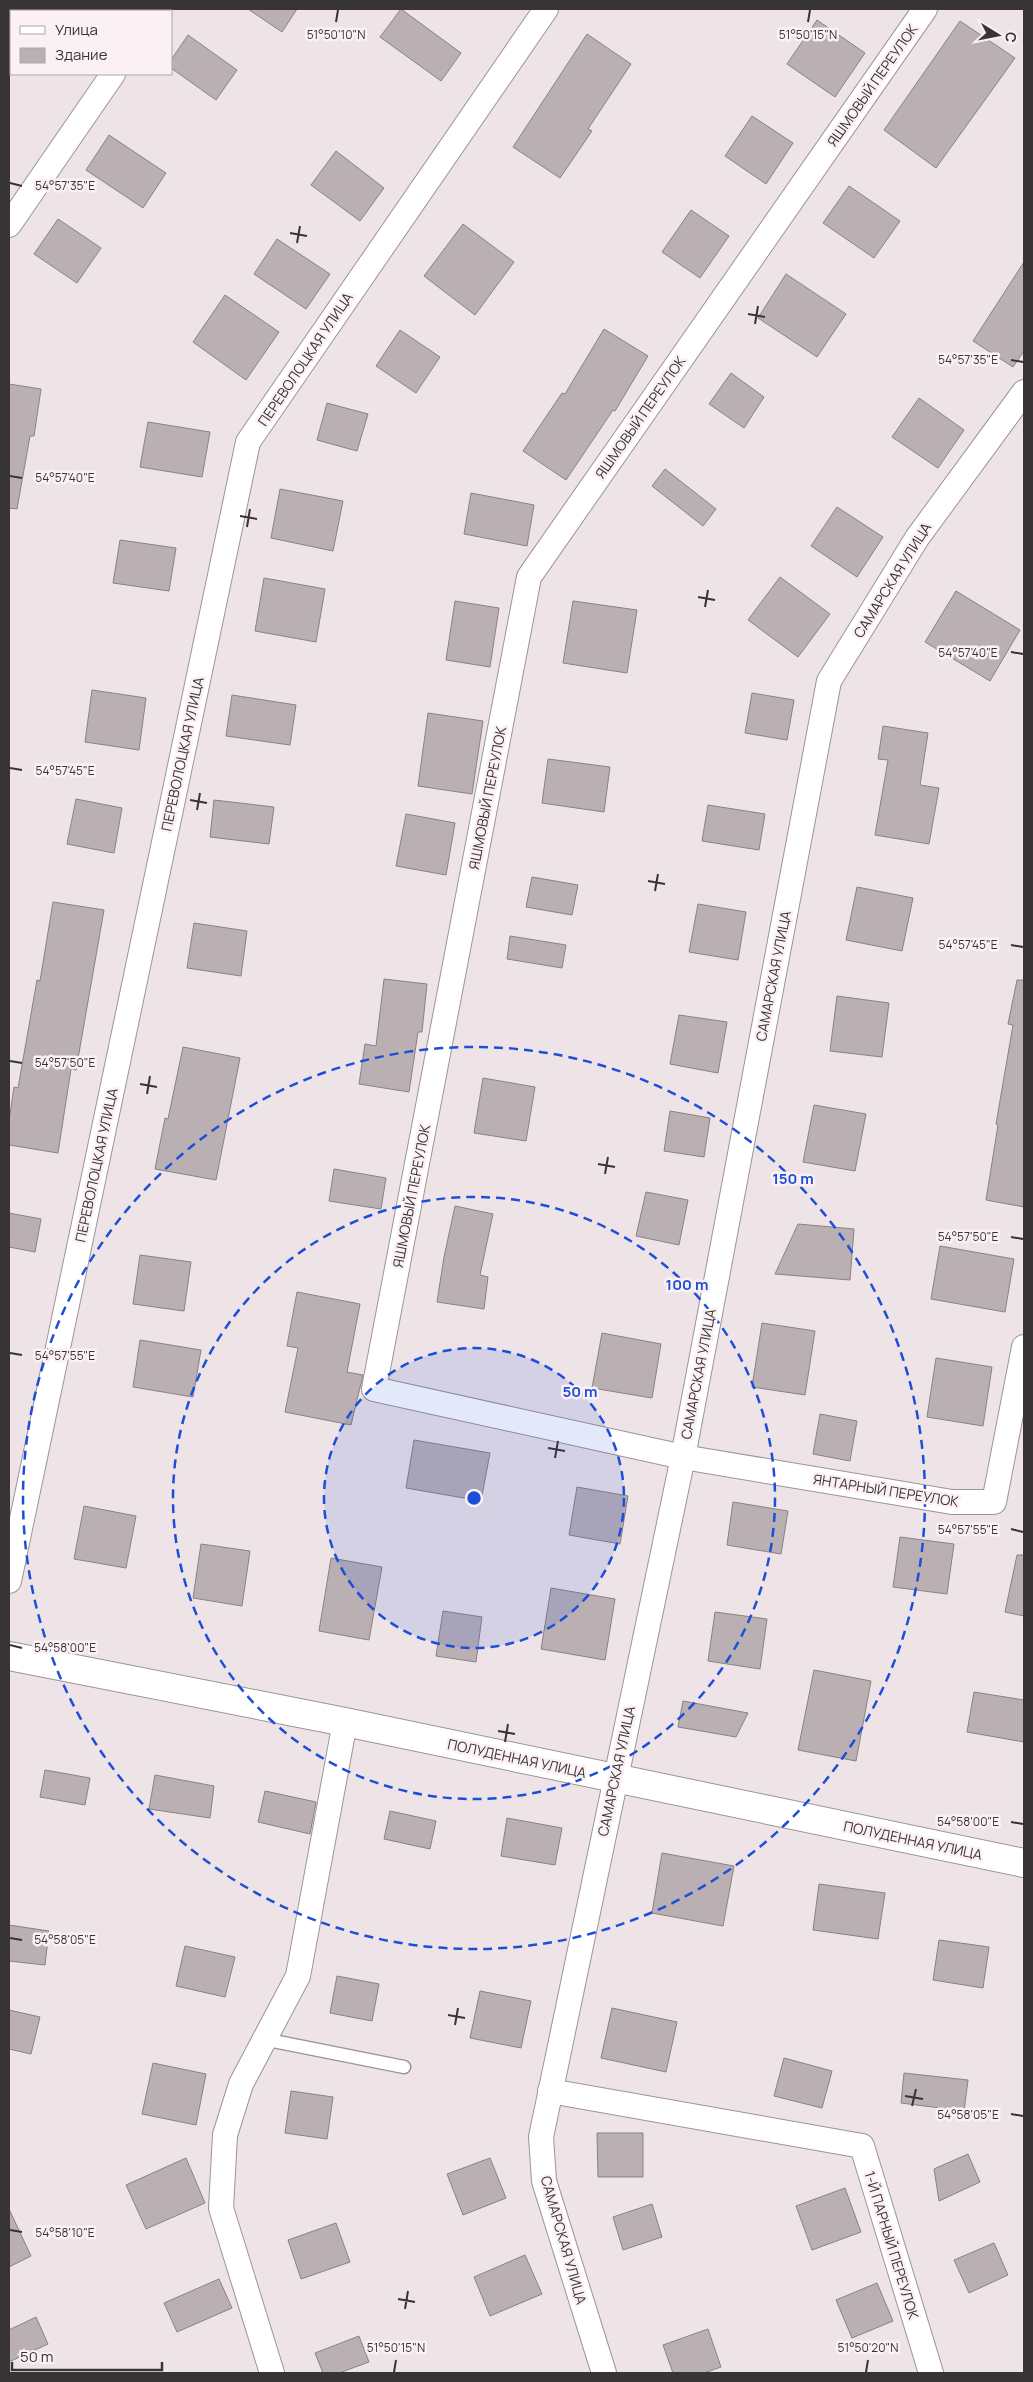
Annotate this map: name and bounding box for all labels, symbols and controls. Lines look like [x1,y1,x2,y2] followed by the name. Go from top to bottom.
[10,10,172,75] legend
[973,10,1023,60] north arrow
[55,19,98,40] text: Улица
[822,19,922,150] street label: ЯШМОВЫЙ ПЕРЕУЛОК
[307,26,365,43] text: 51°50'10"N
[779,26,837,43] text: 51°50'15"N
[1001,31,1022,44] text: С
[55,44,108,65] text: Здание
[35,177,95,194] text: 54°57'35"E
[253,288,357,430] street label: ПЕРЕВОЛОЦКАЯ УЛИЦА
[590,351,690,482] street label: ЯШМОВЫЙ ПЕРЕУЛОК
[938,351,998,368] text: 54°57'35"E
[35,469,95,486] text: 54°57'40"E
[849,519,935,641] street label: САМАРСКАЯ УЛИЦА
[938,644,998,661] text: 54°57'40"E
[156,675,208,833] street label: ПЕРЕВОЛОЦКАЯ УЛИЦА
[464,724,510,871] street label: ЯШМОВЫЙ ПЕРЕУЛОК
[35,762,95,779] text: 54°57'45"E
[751,909,795,1043] street label: САМАРСКАЯ УЛИЦА
[938,936,998,953] text: 54°57'45"E
[35,1054,96,1071] text: 54°57'50"E
[70,1086,122,1244] street label: ПЕРЕВОЛОЦКАЯ УЛИЦА
[388,1122,434,1269] street label: ЯШМОВЫЙ ПЕРЕУЛОК
[772,1168,814,1189] text: 150 m
[938,1228,999,1245] text: 54°57'50"E
[666,1274,708,1295] text: 100 m
[676,1307,720,1441] street label: САМАРСКАЯ УЛИЦА
[35,1347,95,1364] text: 54°57'55"E
[562,1381,598,1402] text: 50 m
[812,1469,961,1511] street label: ЯНТАРНЫЙ ПЕРЕУЛОК
[465,1489,483,1507] centre of rings
[938,1521,998,1538] text: 54°57'55"E
[34,1639,96,1656] text: 54°58'00"E
[593,1704,639,1838] street label: САМАРСКАЯ УЛИЦА
[446,1734,588,1782] street label: ПОЛУДЕННАЯ УЛИЦА
[937,1813,999,1830] text: 54°58'00"E
[842,1816,984,1864] street label: ПОЛУДЕННАЯ УЛИЦА
[34,1931,96,1948] text: 54°58'05"E
[937,2106,999,2123] text: 54°58'05"E
[860,2169,924,2322] street label: 1-Й ПАРНЫЙ ПЕРЕУЛОК
[537,2174,591,2306] street label: САМАРСКАЯ УЛИЦА
[35,2224,95,2241] text: 54°58'10"E
[367,2339,425,2356] text: 51°50'15"N
[838,2339,898,2356] text: 51°50'20"N
[12,2340,162,2372] scale bar
[20,2346,54,2367] text: 50 m

